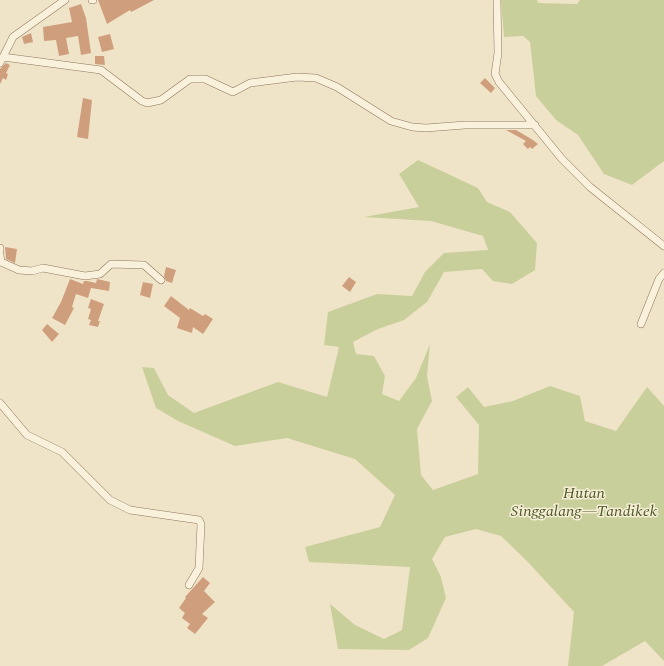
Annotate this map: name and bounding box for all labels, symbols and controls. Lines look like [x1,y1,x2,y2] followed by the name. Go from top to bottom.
[511,485,657,523] park label: Hutan Singgalang—Tandikek

